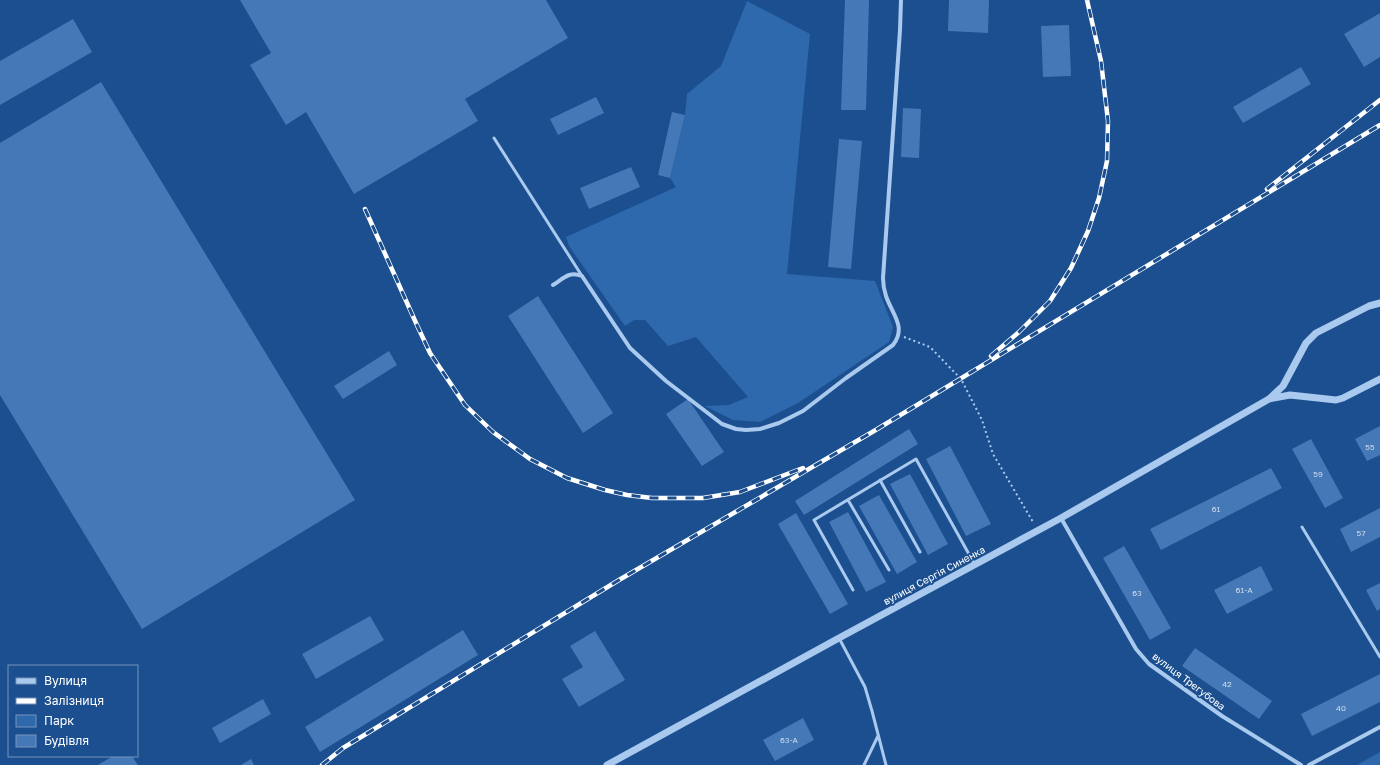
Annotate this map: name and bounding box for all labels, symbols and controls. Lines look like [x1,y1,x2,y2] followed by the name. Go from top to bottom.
[1365,442,1375,452] house number: 55
[1313,469,1323,479] house number: 59
[1212,504,1220,514] house number: 61
[1357,528,1365,538] house number: 57
[881,543,987,607] street label: вулиця Сергія Синенка
[1235,585,1253,595] house number: 61-А
[1132,588,1142,598] house number: 63
[1150,650,1228,712] street label: вулиця Трегубова
[8,665,138,757] legend
[44,673,87,688] text: Вулиця
[1222,679,1232,689] house number: 42
[44,693,104,708] text: Залізниця
[1336,703,1346,713] house number: 40
[44,713,74,728] text: Парк
[44,733,89,748] text: Будівля
[780,735,799,745] house number: 63-А

